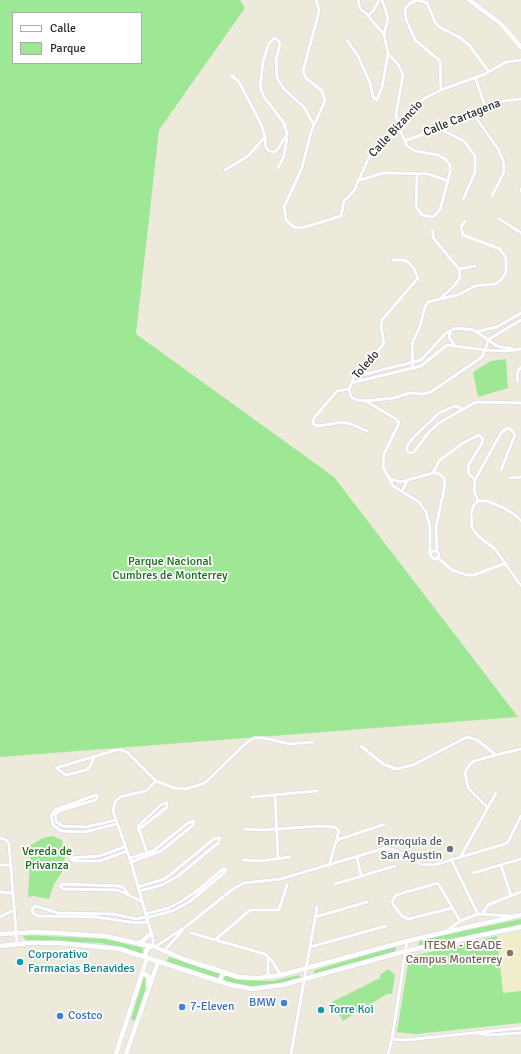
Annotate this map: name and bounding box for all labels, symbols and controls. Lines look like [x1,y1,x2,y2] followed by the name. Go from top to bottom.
[12,12,142,64] legend
[50,21,76,36] text: Calle
[50,41,86,56] text: Parque
[421,96,503,140] street label: Calle Cartagena
[366,98,426,160] street label: Calle Bizancio
[350,348,382,382] street label: Toledo
[112,555,228,583] park label: Parque Nacional Cumbres de Monterrey
[377,835,442,863] place label: Parroquia de San Agustin
[445,844,455,854] marker: Parroquia de San Agustin
[22,845,72,873] park label: Vereda de Privanza
[406,939,502,967] place label: ITESM - EGADE Campus Monterrey
[28,948,135,976] place label: Corporativo Farmacias Benavides
[505,948,515,958] marker: ITESM - EGADE Campus Monterrey
[15,957,25,967] marker: Corporativo Farmacias Benavides
[249,996,276,1010] place label: BMW
[279,998,289,1008] marker: BMW
[190,1000,235,1014] place label: 7-Eleven
[177,1002,187,1012] marker: 7-Eleven
[329,1003,374,1017] place label: Torre Koi
[316,1005,326,1015] marker: Torre Koi
[68,1009,103,1023] place label: Costco
[55,1011,65,1021] marker: Costco

